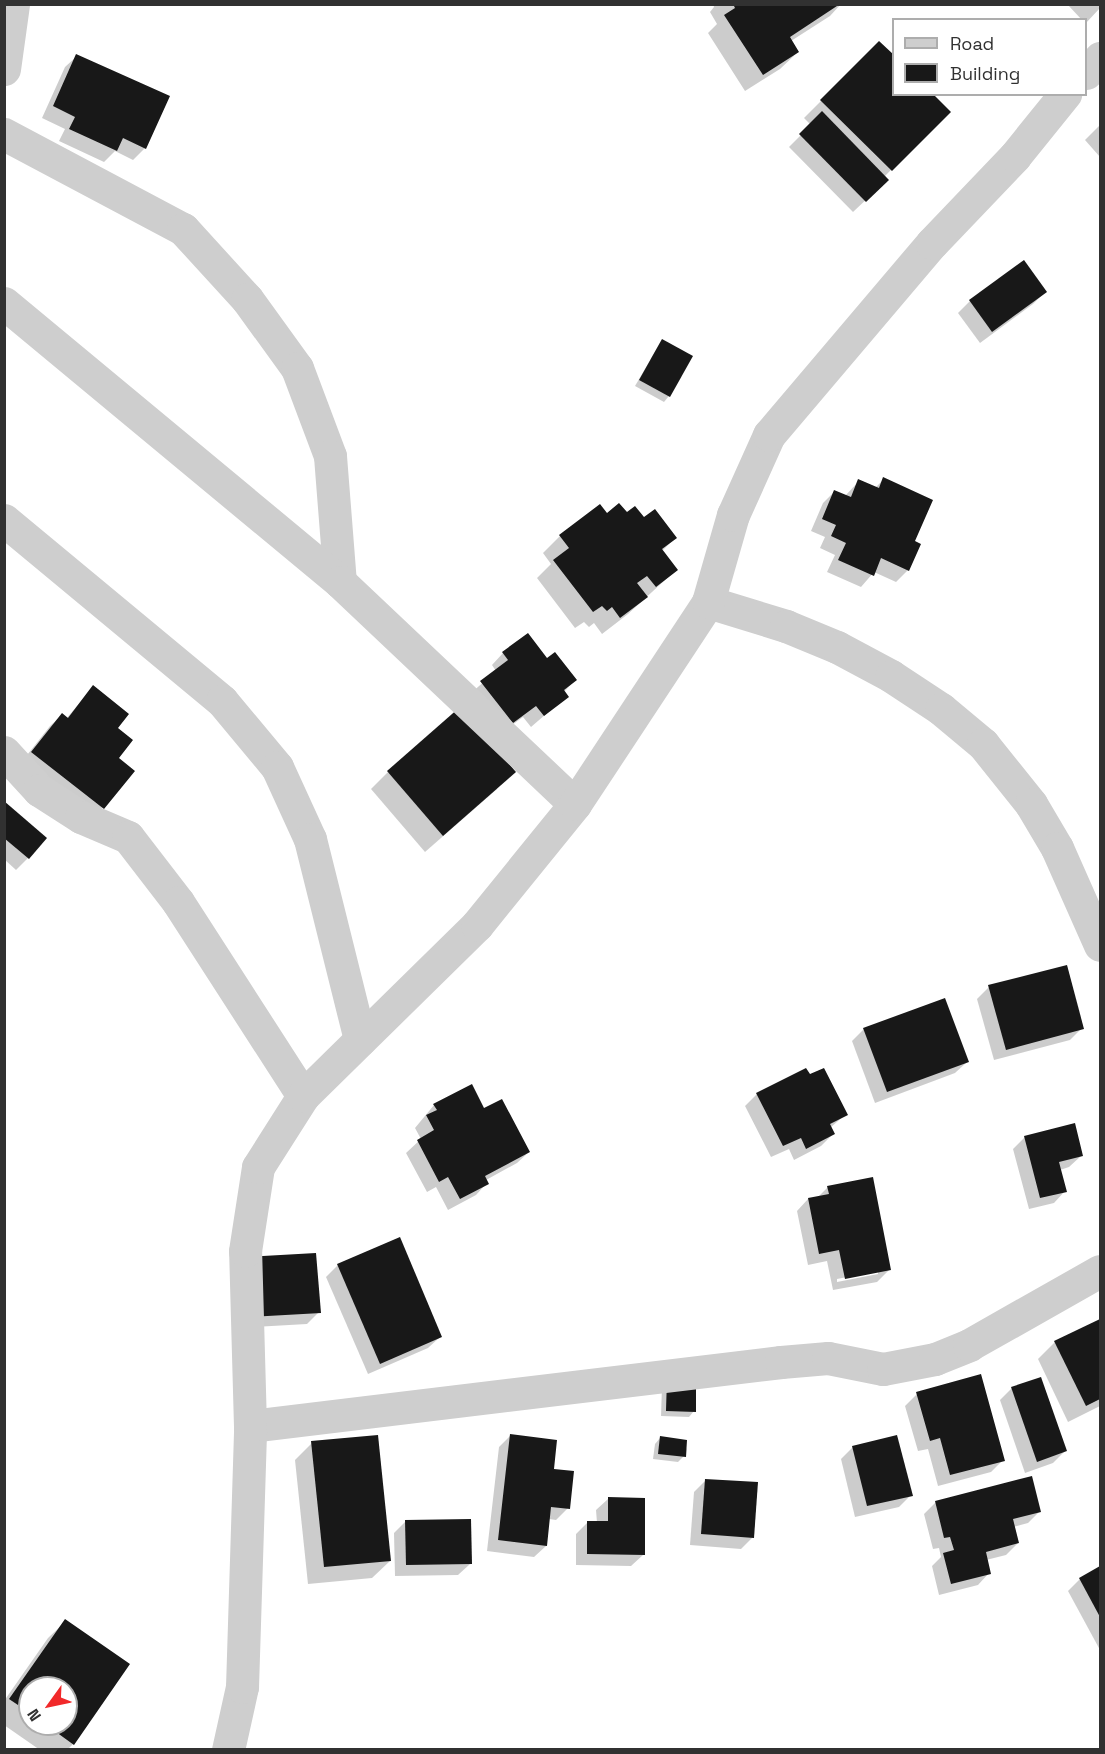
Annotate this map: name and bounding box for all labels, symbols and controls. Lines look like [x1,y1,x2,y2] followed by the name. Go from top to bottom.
[892,18,1087,96] legend
[950,32,994,55] text: Road
[950,62,1020,85] text: Building
[18,1676,78,1736] north arrow
[22,1705,46,1725] text: N

